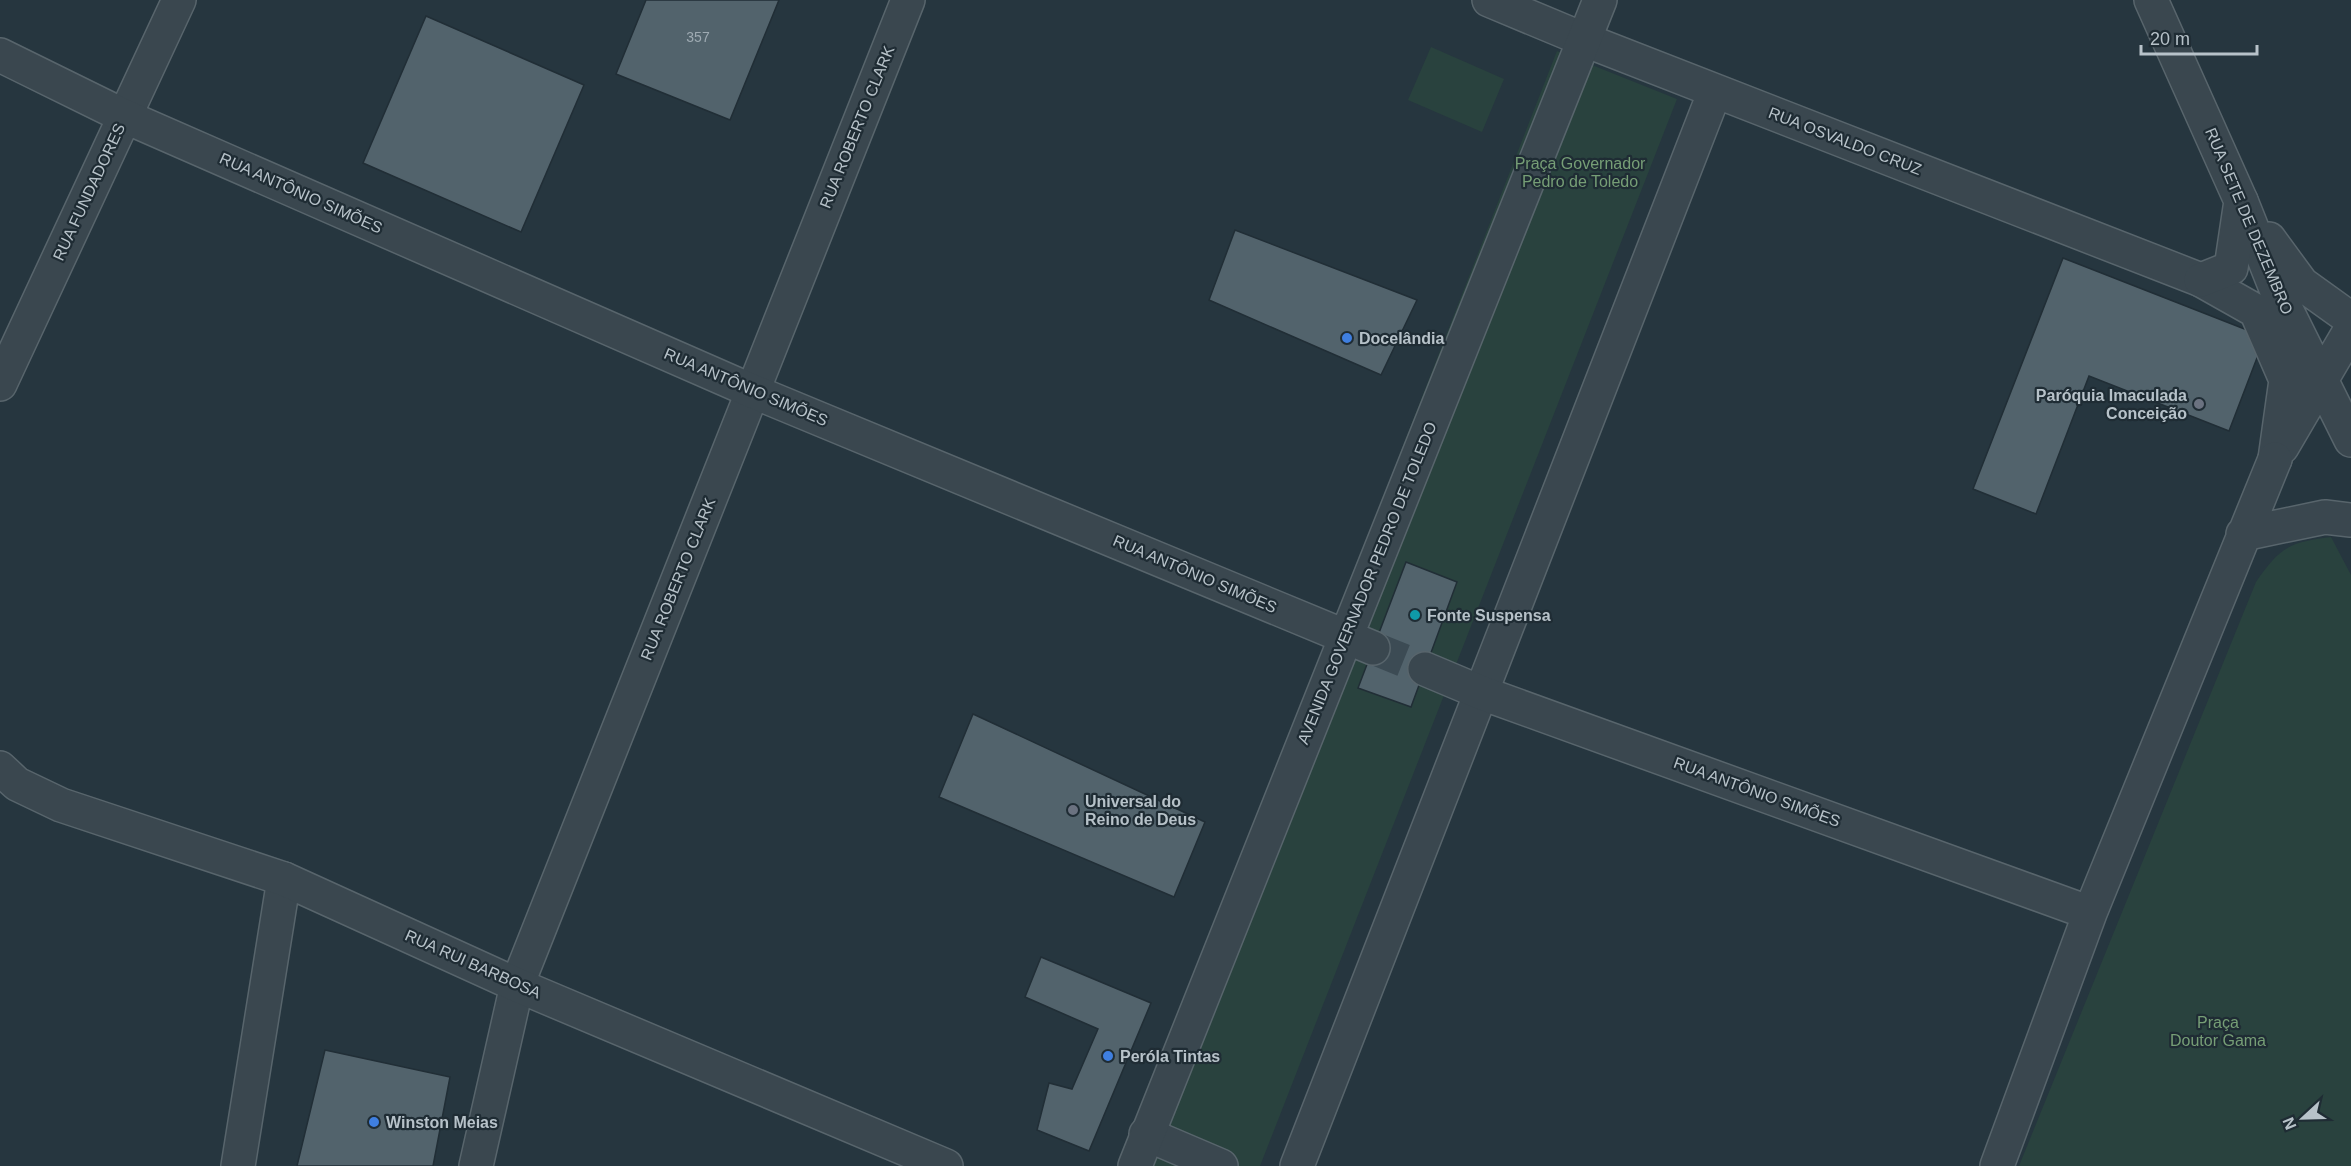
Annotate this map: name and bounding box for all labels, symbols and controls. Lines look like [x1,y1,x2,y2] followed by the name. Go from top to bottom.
[2141,18,2256,56] scale bar
[686,29,710,45] house number: 357
[2150,29,2190,49] text: 20 m
[817,43,898,211] street label: RUA ROBERTO CLARK
[1766,104,1924,178] street label: RUA OSVALDO CRUZ
[50,121,128,263] street label: RUA FUNDADORES
[2202,125,2296,317] street label: RUA SETE DE DEZEMBRO
[217,148,386,237] street label: RUA ANTÔNIO SIMÕES
[1515,155,1646,190] park label: Praça Governador Pedro de Toledo
[1359,330,1444,347] place label: Docelândia
[1340,331,1354,345] marker: Docelândia
[662,343,831,429] street label: RUA ANTÔNIO SIMÕES
[2036,387,2187,422] place label: Paróquia Imaculada Conceição
[2192,397,2206,411] marker: Paróquia Imaculada Conceição
[1294,419,1440,747] street label: AVENIDA GOVERNADOR PEDRO DE TOLEDO
[638,495,719,663] street label: RUA ROBERTO CLARK
[1111,530,1280,616] street label: RUA ANTÔNIO SIMÕES
[1427,607,1551,624] place label: Fonte Suspensa
[1408,608,1422,622] marker: Fonte Suspensa
[1671,752,1843,830] street label: RUA ANTÔNIO SIMÕES
[1085,793,1196,828] place label: Universal do Reino de Deus
[1066,803,1080,817] marker: Universal do Reino de Deus
[403,926,544,1002] street label: RUA RUI BARBOSA
[2170,1014,2266,1049] park label: Praça Doutor Gama
[1120,1048,1220,1065] place label: Peróla Tintas
[1101,1049,1115,1063] marker: Peróla Tintas
[2273,1088,2333,1148] north arrow
[386,1114,498,1131] place label: Winston Meias
[367,1115,381,1129] marker: Winston Meias
[2280,1115,2300,1132] text: N

